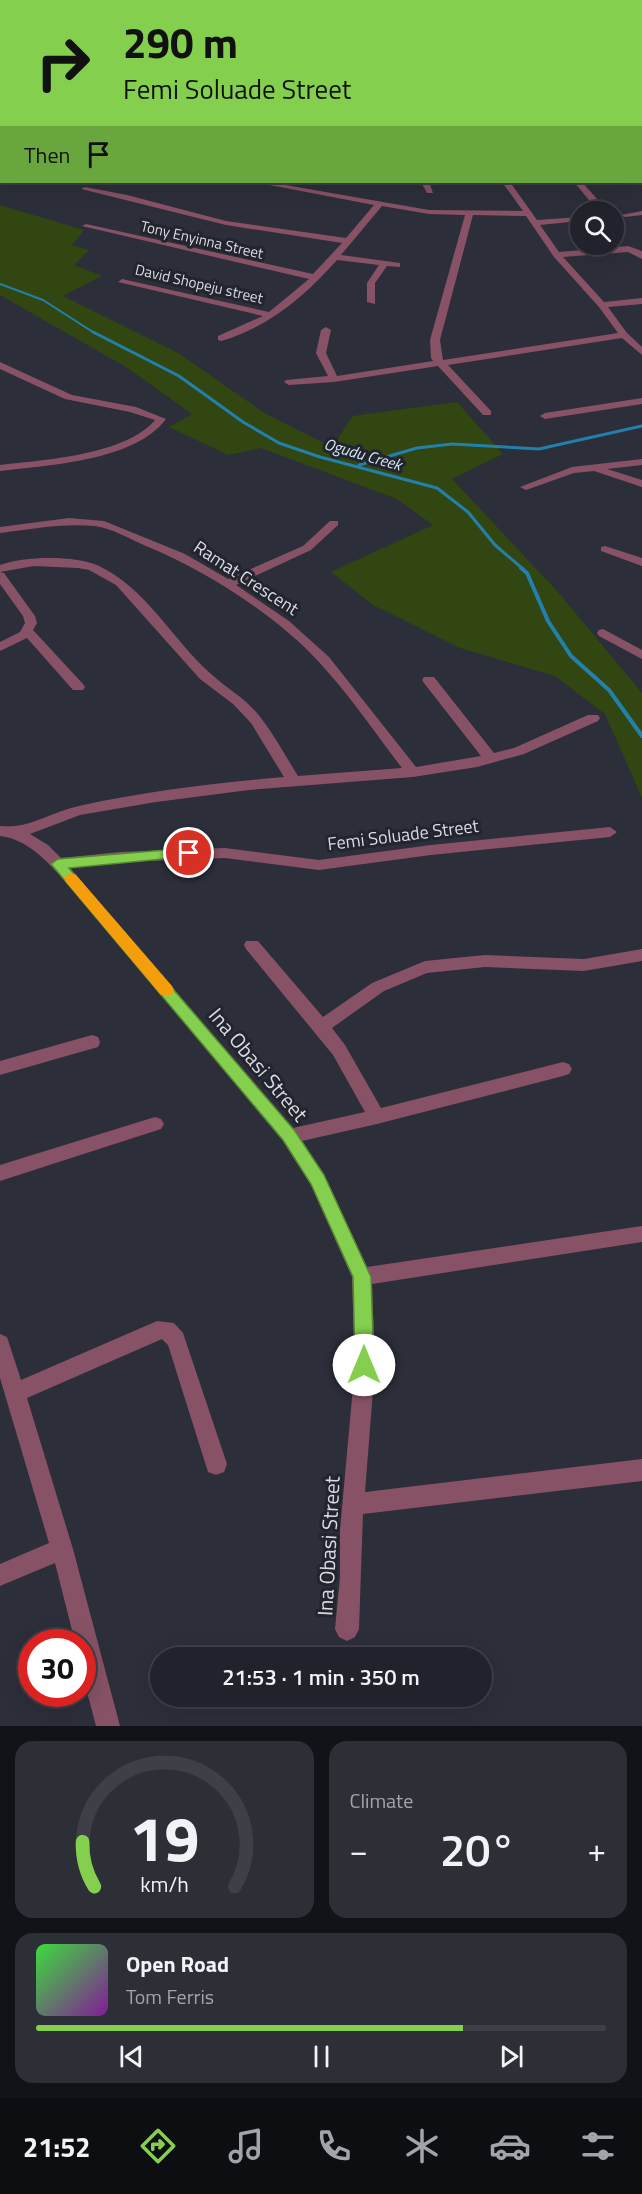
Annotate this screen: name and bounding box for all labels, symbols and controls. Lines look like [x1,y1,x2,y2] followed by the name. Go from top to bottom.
[123,10,238,74] text: 290 m
[24,24,102,102] icon: right
[123,68,351,109] text: Femi Soluade Street
[24,138,70,172] text: Then
[82,138,115,171] icon: arrive
[570,201,624,255] map controls
[570,201,624,255] button: search
[138,214,266,265] street label: Tony Enyinna Street
[133,258,266,310] street label: David Shopeju street
[321,431,406,477] water label: Ogudu Creek
[188,533,305,622] street label: Ramat Crescent
[326,812,481,857] street label: Femi Soluade Street
[163,827,214,878] pin
[172,836,205,869] icon: arrive
[201,1000,316,1129] street label: Ina Obasi Street
[332,1333,396,1397] position arrow
[308,1475,348,1617] street label: Ina Obasi Street
[18,1629,96,1707] speed limit sign: 30
[222,1660,420,1694] text: 21:53 · 1 min · 350 m
[350,1785,413,1816] text: Climate
[129,1790,199,1885] text: 19
[440,1815,516,1883] text: 20°
[350,1825,368,1875] text: −
[588,1825,606,1875] text: +
[140,1868,189,1900] text: km/h
[126,1947,229,1981] text: Open Road
[126,1981,214,2012] text: Tom Ferris
[115,2040,148,2073] icon: previous
[305,2040,338,2073] icon: pause
[495,2040,528,2073] icon: next
[137,2125,179,2167] icon: directions
[225,2125,267,2167] icon: music
[313,2125,355,2167] icon: phone
[401,2125,443,2167] icon: climate
[489,2125,531,2167] icon: car
[577,2125,619,2167] icon: filters
[23,2126,90,2167] text: 21:52

